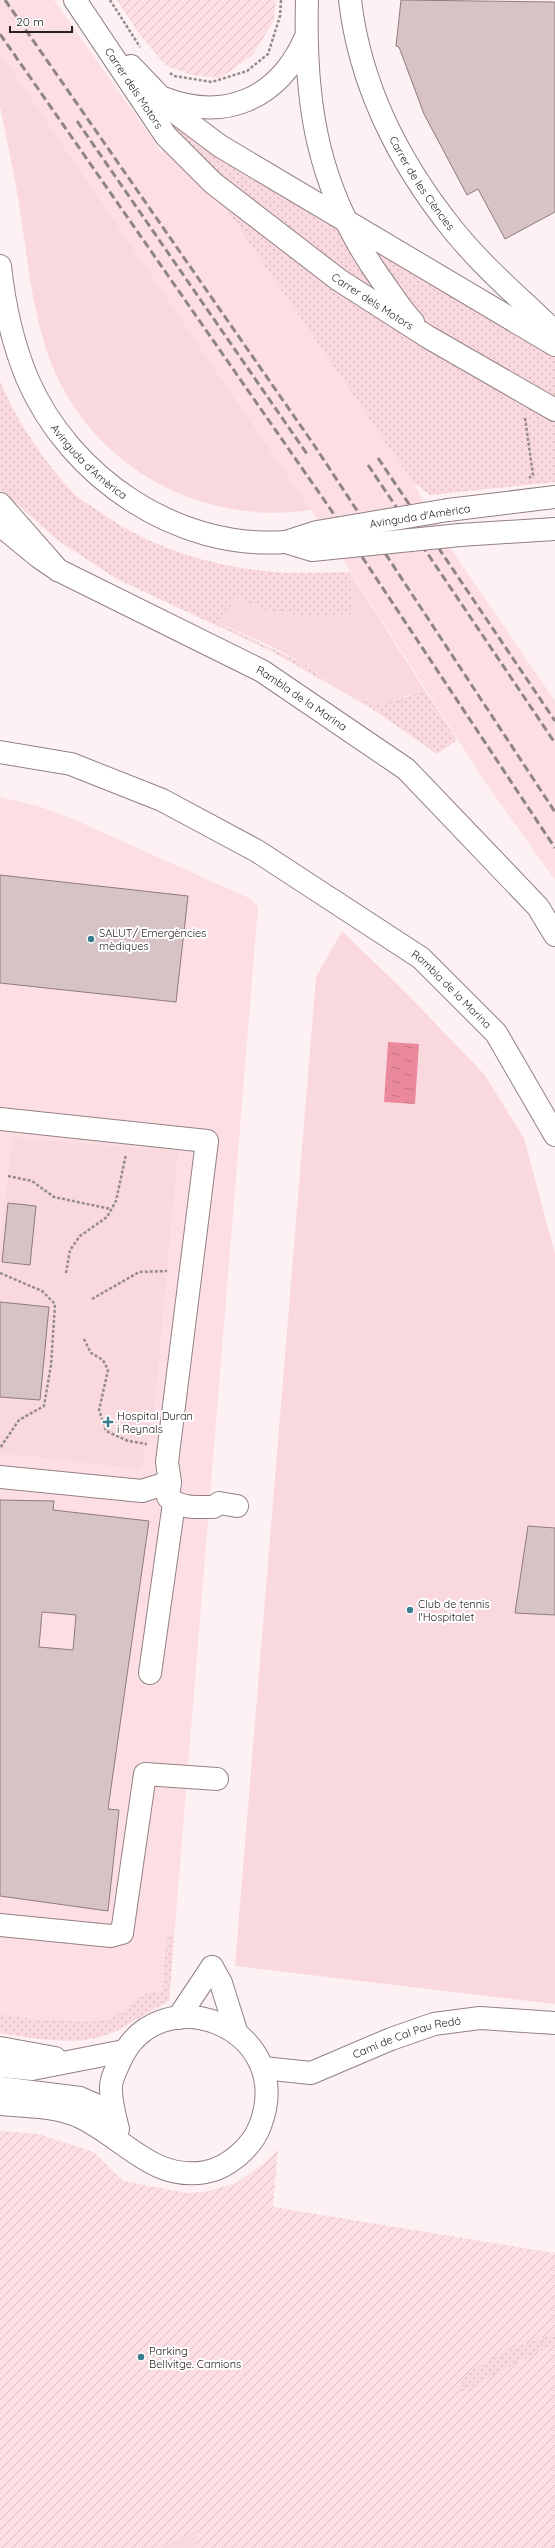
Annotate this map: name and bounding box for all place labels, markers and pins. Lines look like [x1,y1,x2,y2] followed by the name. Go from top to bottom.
[99,926,206,953] place label: SALUT/ Emergències mèdiques
[86,934,96,944] marker: SALUT/ Emergències mèdiques
[117,1409,193,1436] place label: Hospital Duran i Reynals
[102,1416,114,1428] marker: Hospital Duran i Reynals
[418,1597,490,1624] place label: Club de tennis l'Hospitalet
[405,1605,415,1615] marker: Club de tennis l'Hospitalet
[149,2344,241,2371] place label: Parking Bellvitge. Camions
[136,2352,146,2362] marker: Parking Bellvitge. Camions

